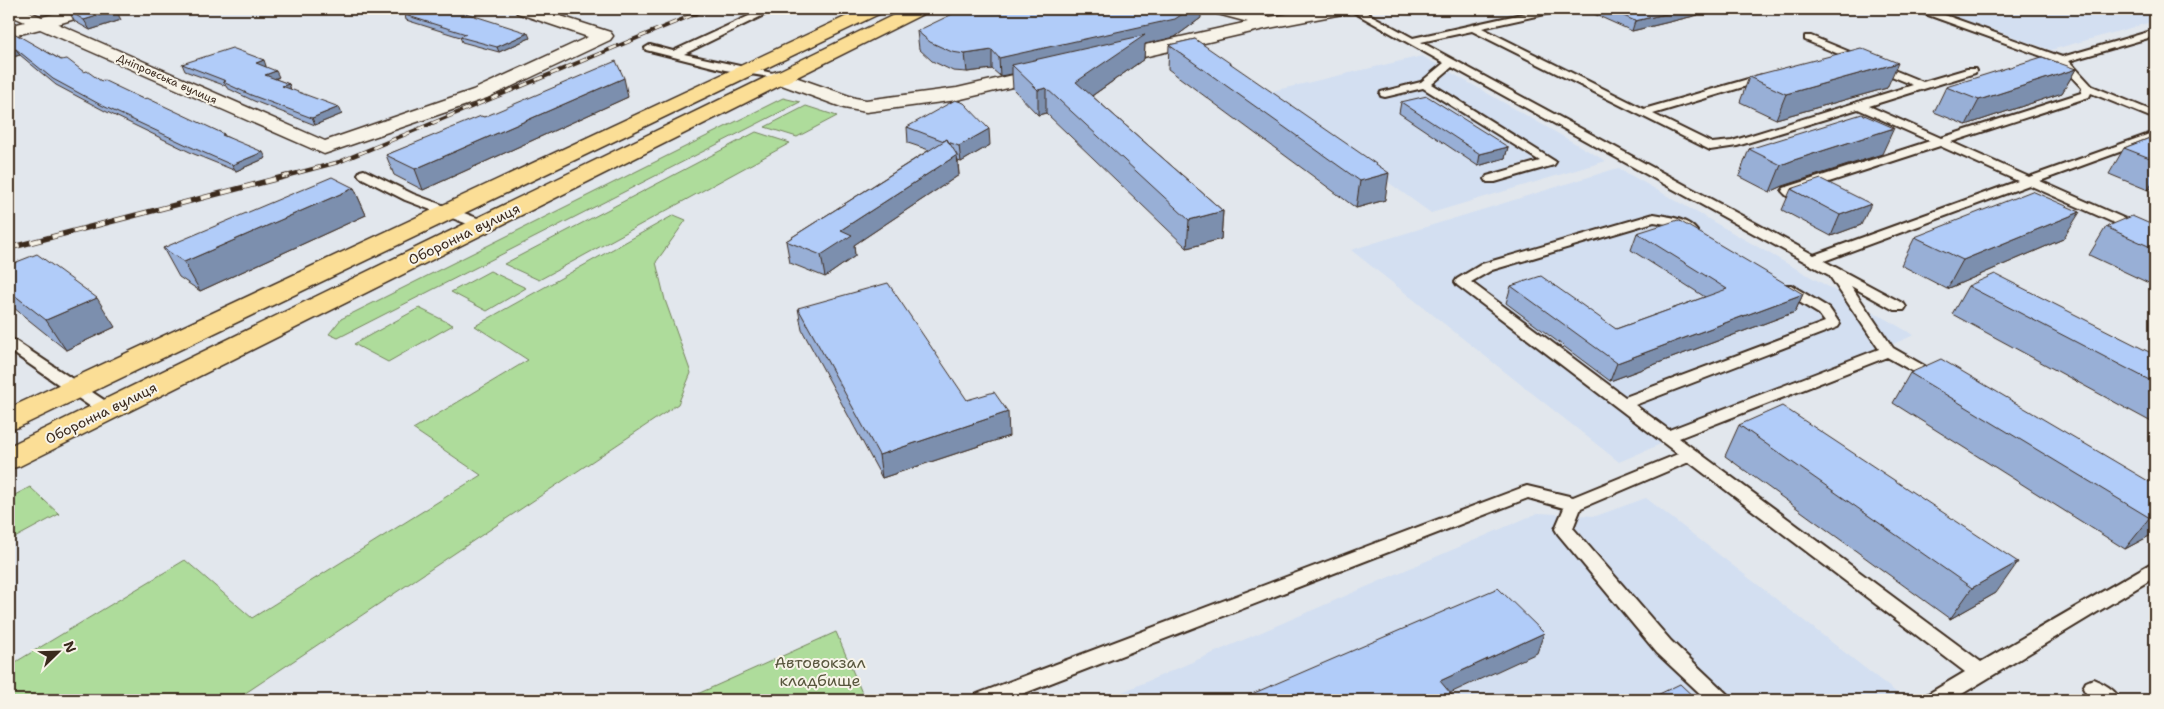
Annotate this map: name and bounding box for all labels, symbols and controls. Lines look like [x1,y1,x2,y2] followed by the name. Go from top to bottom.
[115,50,219,108] street label: Дніпровська вулиця
[405,199,523,269] street label: Оборонна вулиця
[42,378,160,448] street label: Оборонна вулиця
[32,626,82,676] north arrow
[60,638,80,656] text: N
[774,652,866,691] park label: Автовокзал кладбище

